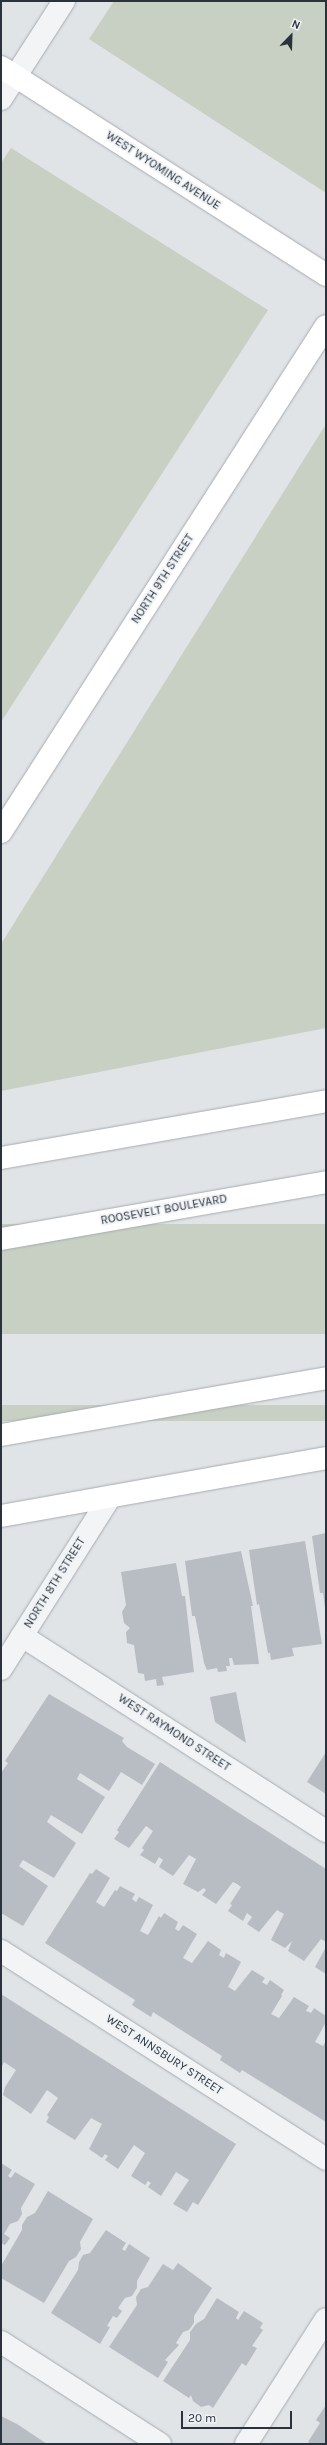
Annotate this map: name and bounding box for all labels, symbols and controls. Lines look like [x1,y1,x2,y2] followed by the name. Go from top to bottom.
[271,16,311,56] north arrow
[290,17,302,32] text: N
[103,129,223,213] street label: WEST WYOMING AVENUE
[129,531,197,627] street label: NORTH 9TH STREET
[100,1192,228,1228] street label: ROOSEVELT BOULEVARD
[21,1535,89,1631] street label: NORTH 8TH STREET
[115,1691,233,1775] street label: WEST RAYMOND STREET
[103,2012,225,2098] street label: WEST ANNSBURY STREET
[183,2403,294,2429] scale bar
[188,2411,216,2425] text: 20 m

